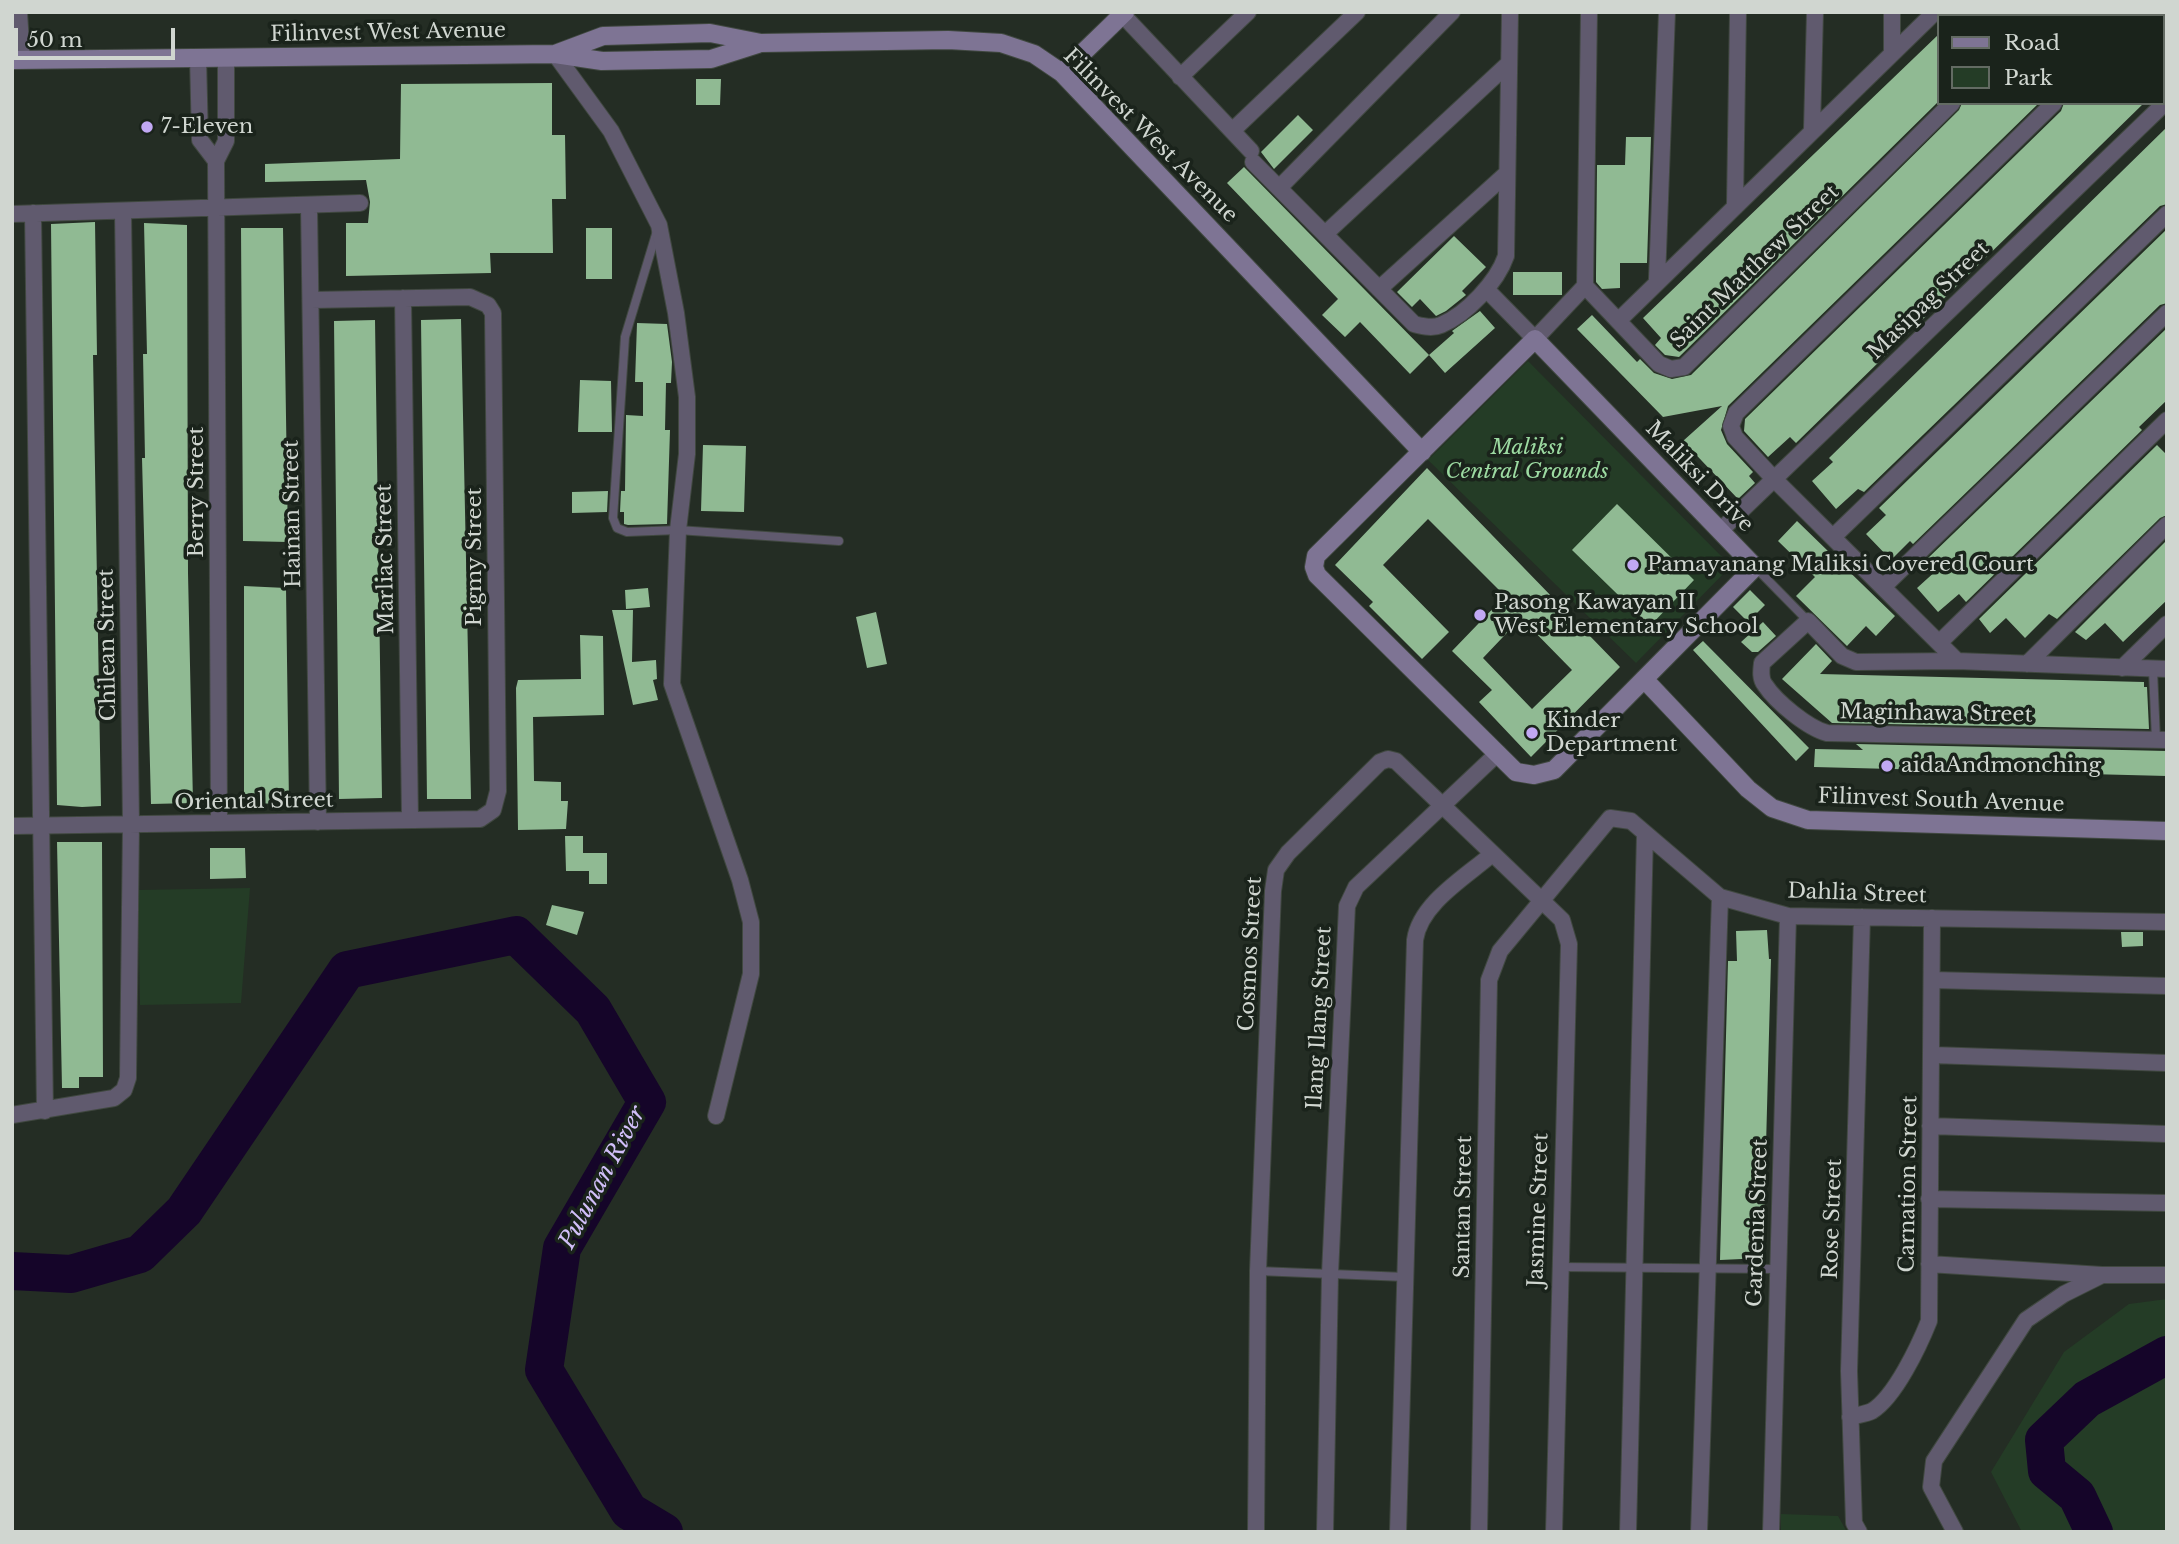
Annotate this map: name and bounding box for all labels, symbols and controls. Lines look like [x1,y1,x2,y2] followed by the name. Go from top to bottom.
[18,14,178,58] scale bar
[1938,14,2165,105] legend
[270,18,506,48] street label: Filinvest West Avenue
[27,27,82,53] text: 50 m
[2004,30,2060,56] text: Road
[1058,44,1242,228] street label: Filinvest West Avenue
[2004,65,2053,91] text: Park
[161,114,253,140] place label: 7-Eleven
[139,119,155,135] marker: 7-Eleven
[1666,180,1844,354] street label: Saint Matthew Street
[1863,237,1995,365] street label: Masipag Street
[1640,416,1758,538] street label: Maliksi Drive
[184,427,210,557] street label: Berry Street
[1446,435,1608,485] park label: Maliksi Central Grounds
[279,440,307,588] street label: Hainan Street
[372,483,400,635] street label: Marliac Street
[462,488,488,626] street label: Pigmy Street
[1647,552,2034,578] place label: Pamayanang Maliksi Covered Court
[1625,557,1641,573] marker: Pamayanang Maliksi Covered Court
[94,568,122,722] street label: Chilean Street
[1494,590,1758,640] place label: Pasong Kawayan II West Elementary School
[1472,607,1488,623] marker: Pasong Kawayan II West Elementary School
[1839,700,2033,728] street label: Maginhawa Street
[1546,708,1677,758] place label: Kinder Department
[1524,725,1540,741] marker: Kinder Department
[1901,753,2101,779] place label: aidaAndmonching
[1879,758,1895,774] marker: aidaAndmonching
[1817,784,2065,818] street label: Filinvest South Avenue
[174,788,334,816] street label: Oriental Street
[1234,876,1268,1032] street label: Cosmos Street
[1787,879,1927,909] street label: Dahlia Street
[1303,926,1337,1110] street label: Ilang Ilang Street
[1895,1095,1923,1273] street label: Carnation Street
[554,1102,652,1254] water label: Pulunan River
[1524,1133,1554,1287] street label: Jasmine Street
[1450,1135,1478,1279] street label: Santan Street
[1742,1138,1774,1308] street label: Gardenia Street
[1818,1158,1848,1280] street label: Rose Street

